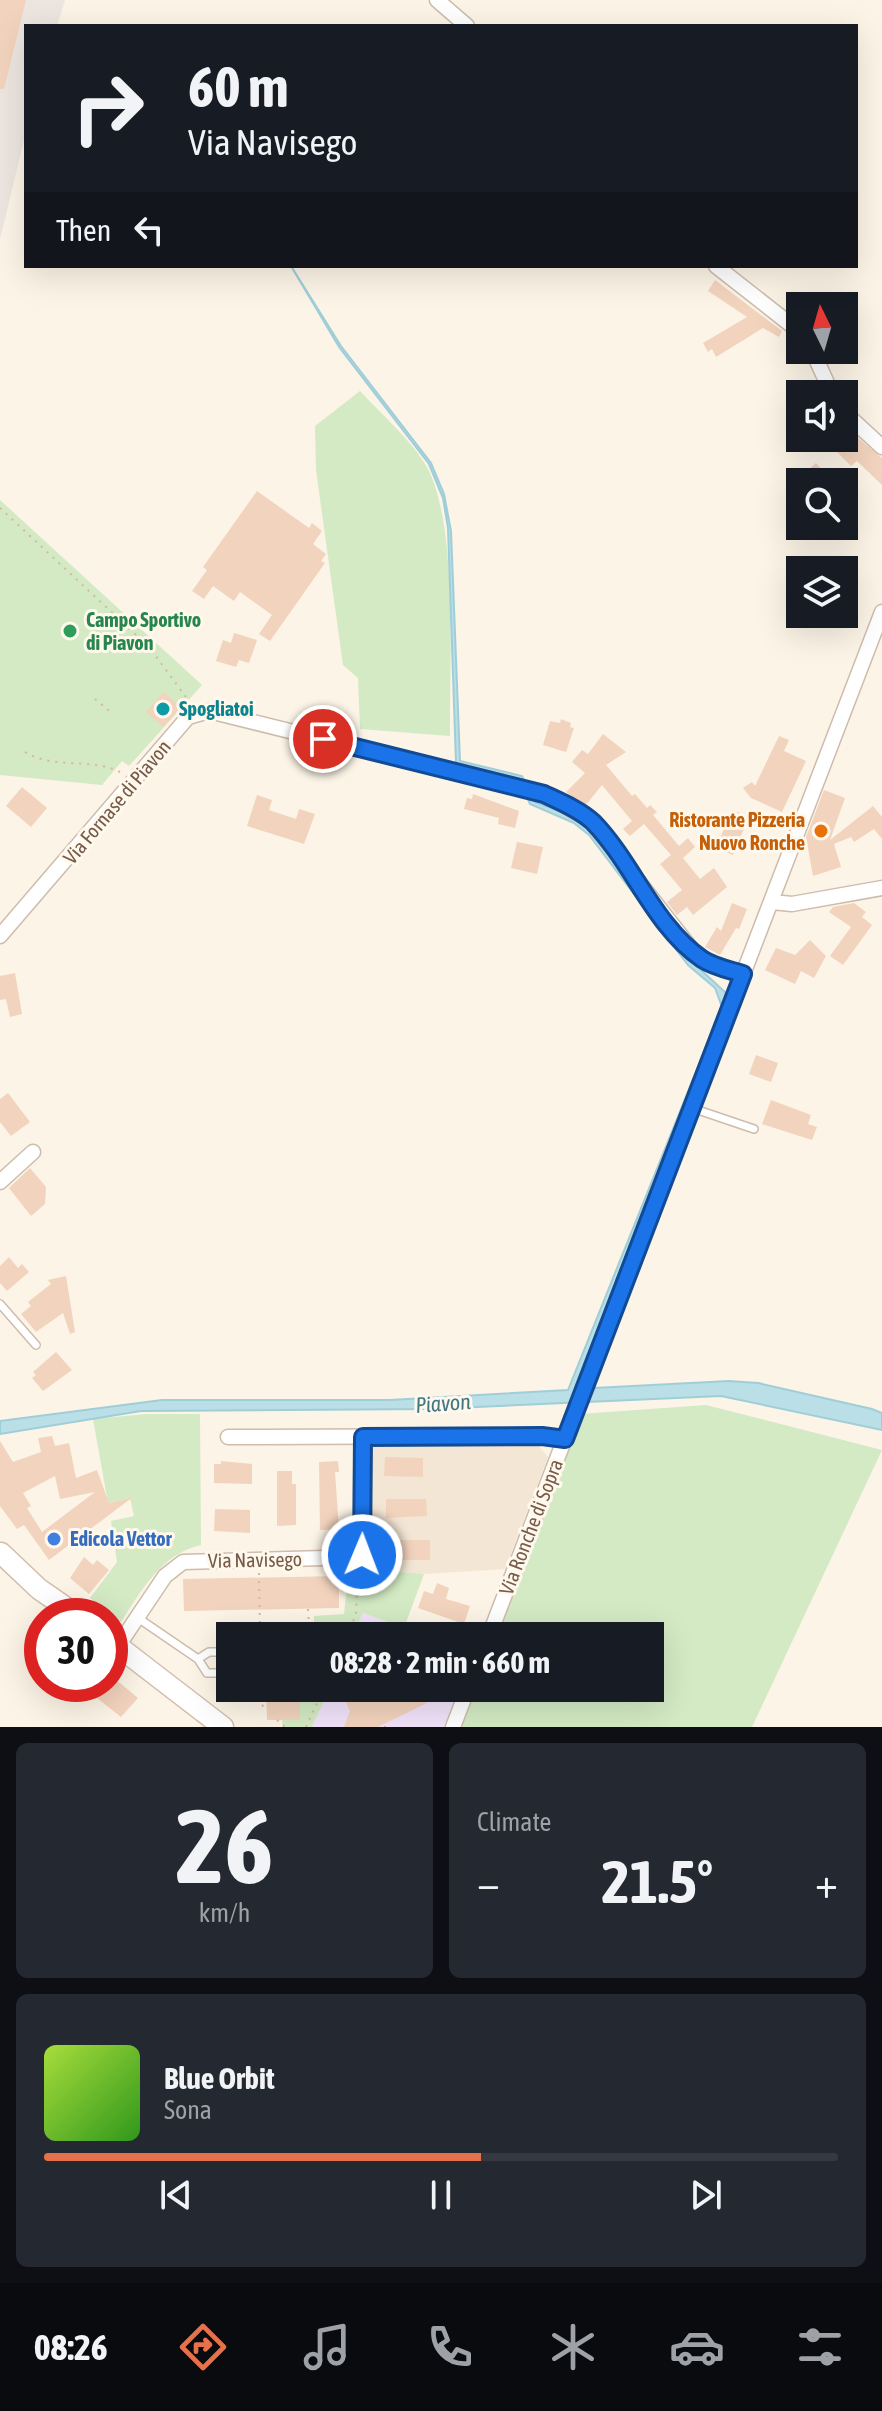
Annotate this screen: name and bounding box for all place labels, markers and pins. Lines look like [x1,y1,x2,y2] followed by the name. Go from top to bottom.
[86,608,201,654] place label: Campo Sportivo di Piavon
[61,622,79,640] marker: Campo Sportivo di Piavon
[179,697,254,720] place label: Spogliatoi
[154,700,172,718] marker: Spogliatoi
[289,705,357,773] pin
[669,808,805,854] place label: Ristorante Pizzeria Nuovo Ronche
[812,822,830,840] marker: Ristorante Pizzeria Nuovo Ronche
[70,1527,173,1550] place label: Edicola Vettor
[45,1530,63,1548] marker: Edicola Vettor

